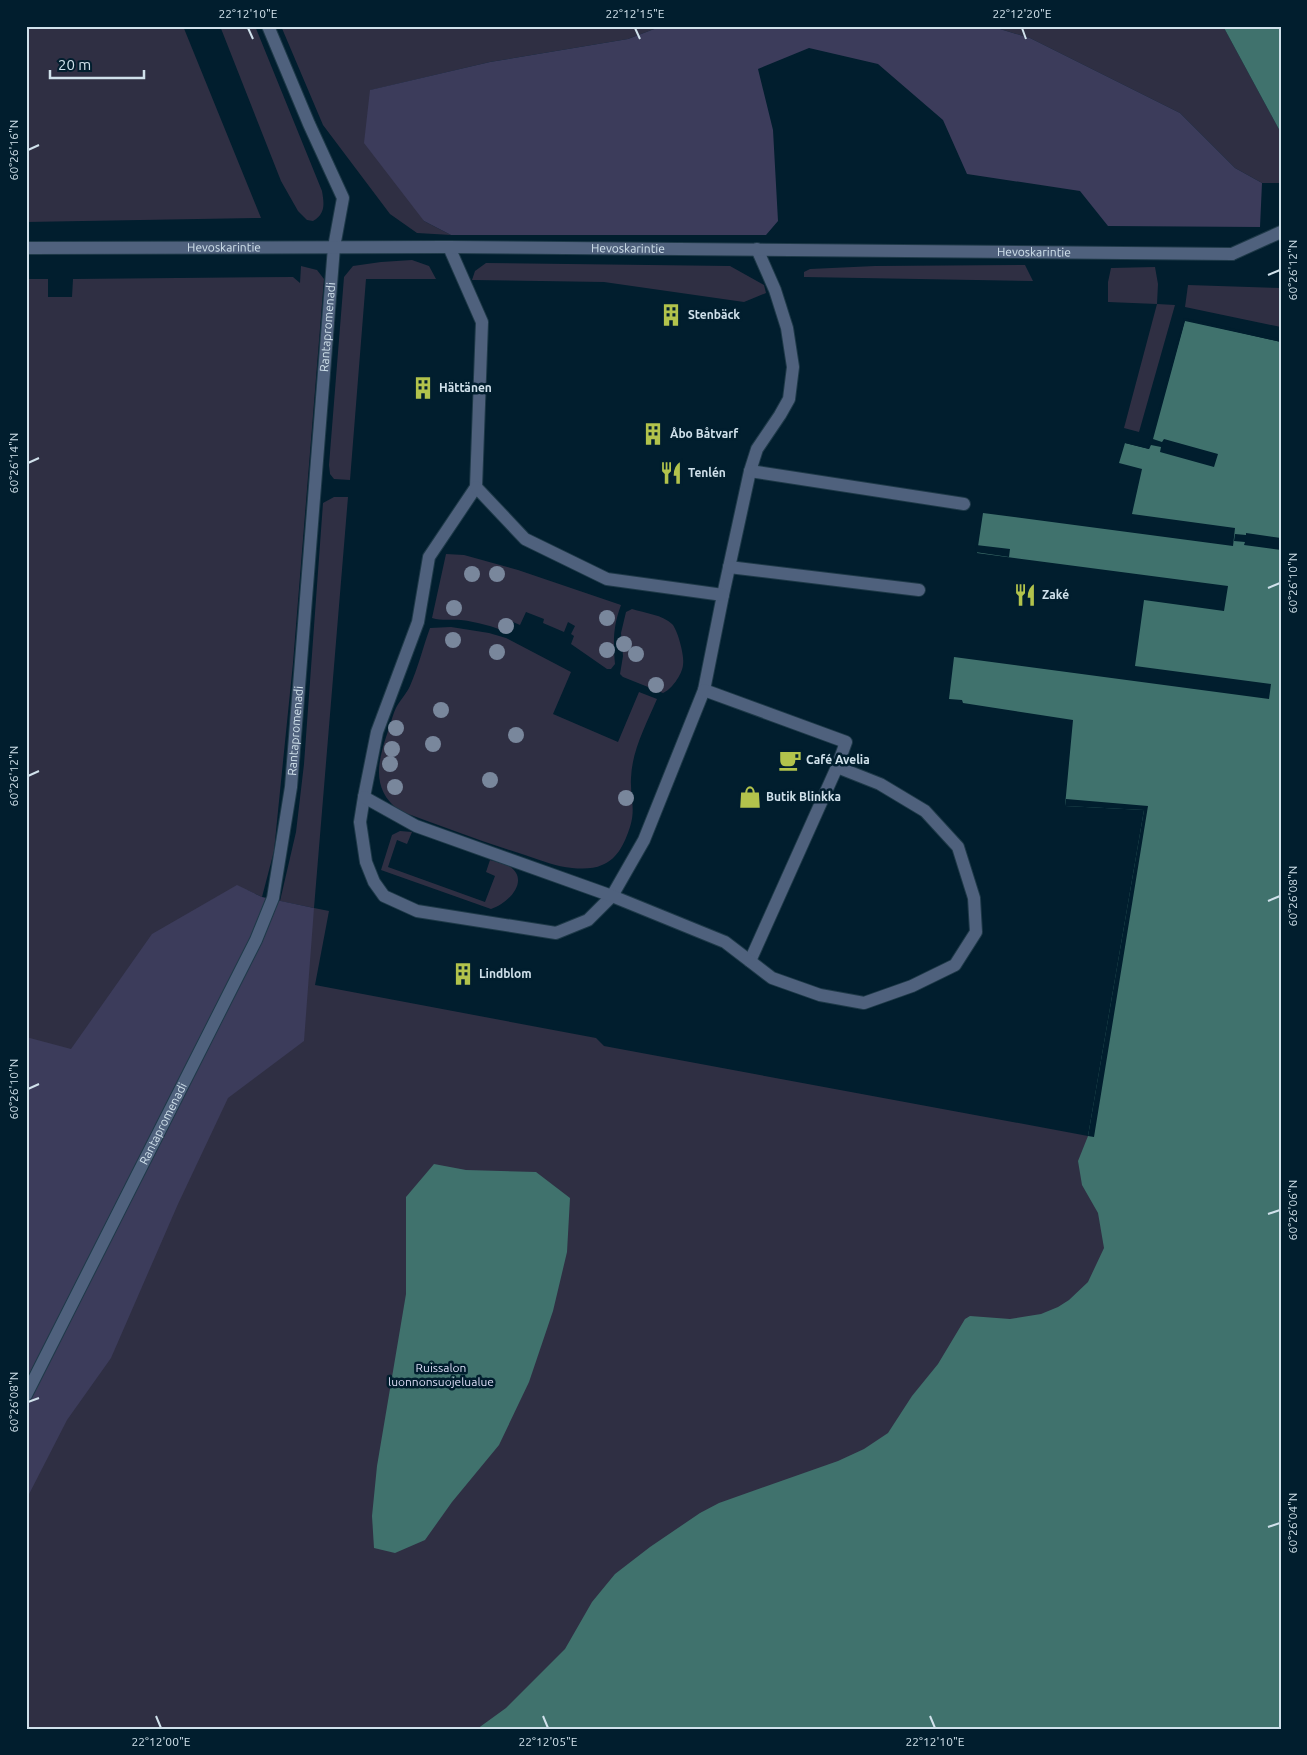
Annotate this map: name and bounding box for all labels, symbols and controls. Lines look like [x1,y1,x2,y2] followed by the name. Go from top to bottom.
[219,7,278,20] text: 22°12'10"E
[606,7,665,20] text: 22°12'15"E
[993,7,1052,20] text: 22°12'20"E
[50,48,144,80] scale bar
[58,56,91,73] text: 20 m
[7,120,20,180] text: 60°26'16"N
[187,240,261,254] street label: Hevoskarintie
[1286,240,1299,300] text: 60°26'12"N
[591,241,665,255] street label: Hevoskarintie
[997,245,1071,259] street label: Hevoskarintie
[317,282,337,372] street label: Rantapromenadi
[658,302,684,328] building icon: Stenbäck
[688,308,740,321] place label: Stenbäck
[410,375,436,401] building icon: Hättänen
[439,381,492,394] place label: Hättänen
[640,421,666,447] building icon: Åbo Båtvarf
[670,427,739,440] place label: Åbo Båtvarf
[7,433,20,493] text: 60°26'14"N
[658,460,684,486] restaurant icon: Tenlén
[688,466,726,479] place label: Tenlén
[1286,553,1299,613] text: 60°26'10"N
[1012,582,1038,608] restaurant icon: Zaké
[1042,588,1069,601] place label: Zaké
[285,685,305,776] street label: Rantapromenadi
[7,746,20,806] text: 60°26'12"N
[777,747,803,773] cafe icon: Café Avelia
[806,753,870,766] place label: Café Avelia
[737,784,763,810] shop icon: Butik Blinkka
[766,790,841,803] place label: Butik Blinkka
[1286,866,1299,926] text: 60°26'08"N
[450,961,476,987] building icon: Lindblom
[479,967,532,980] place label: Lindblom
[7,1059,20,1119] text: 60°26'10"N
[137,1080,189,1167] street label: Rantapromenadi
[1286,1180,1299,1240] text: 60°26'06"N
[388,1361,494,1388] park label: Ruissalon luonnonsuojelualue
[7,1372,20,1432] text: 60°26'08"N
[1286,1493,1299,1553] text: 60°26'04"N
[132,1735,191,1748] text: 22°12'00"E
[519,1735,578,1748] text: 22°12'05"E
[906,1735,965,1748] text: 22°12'10"E

